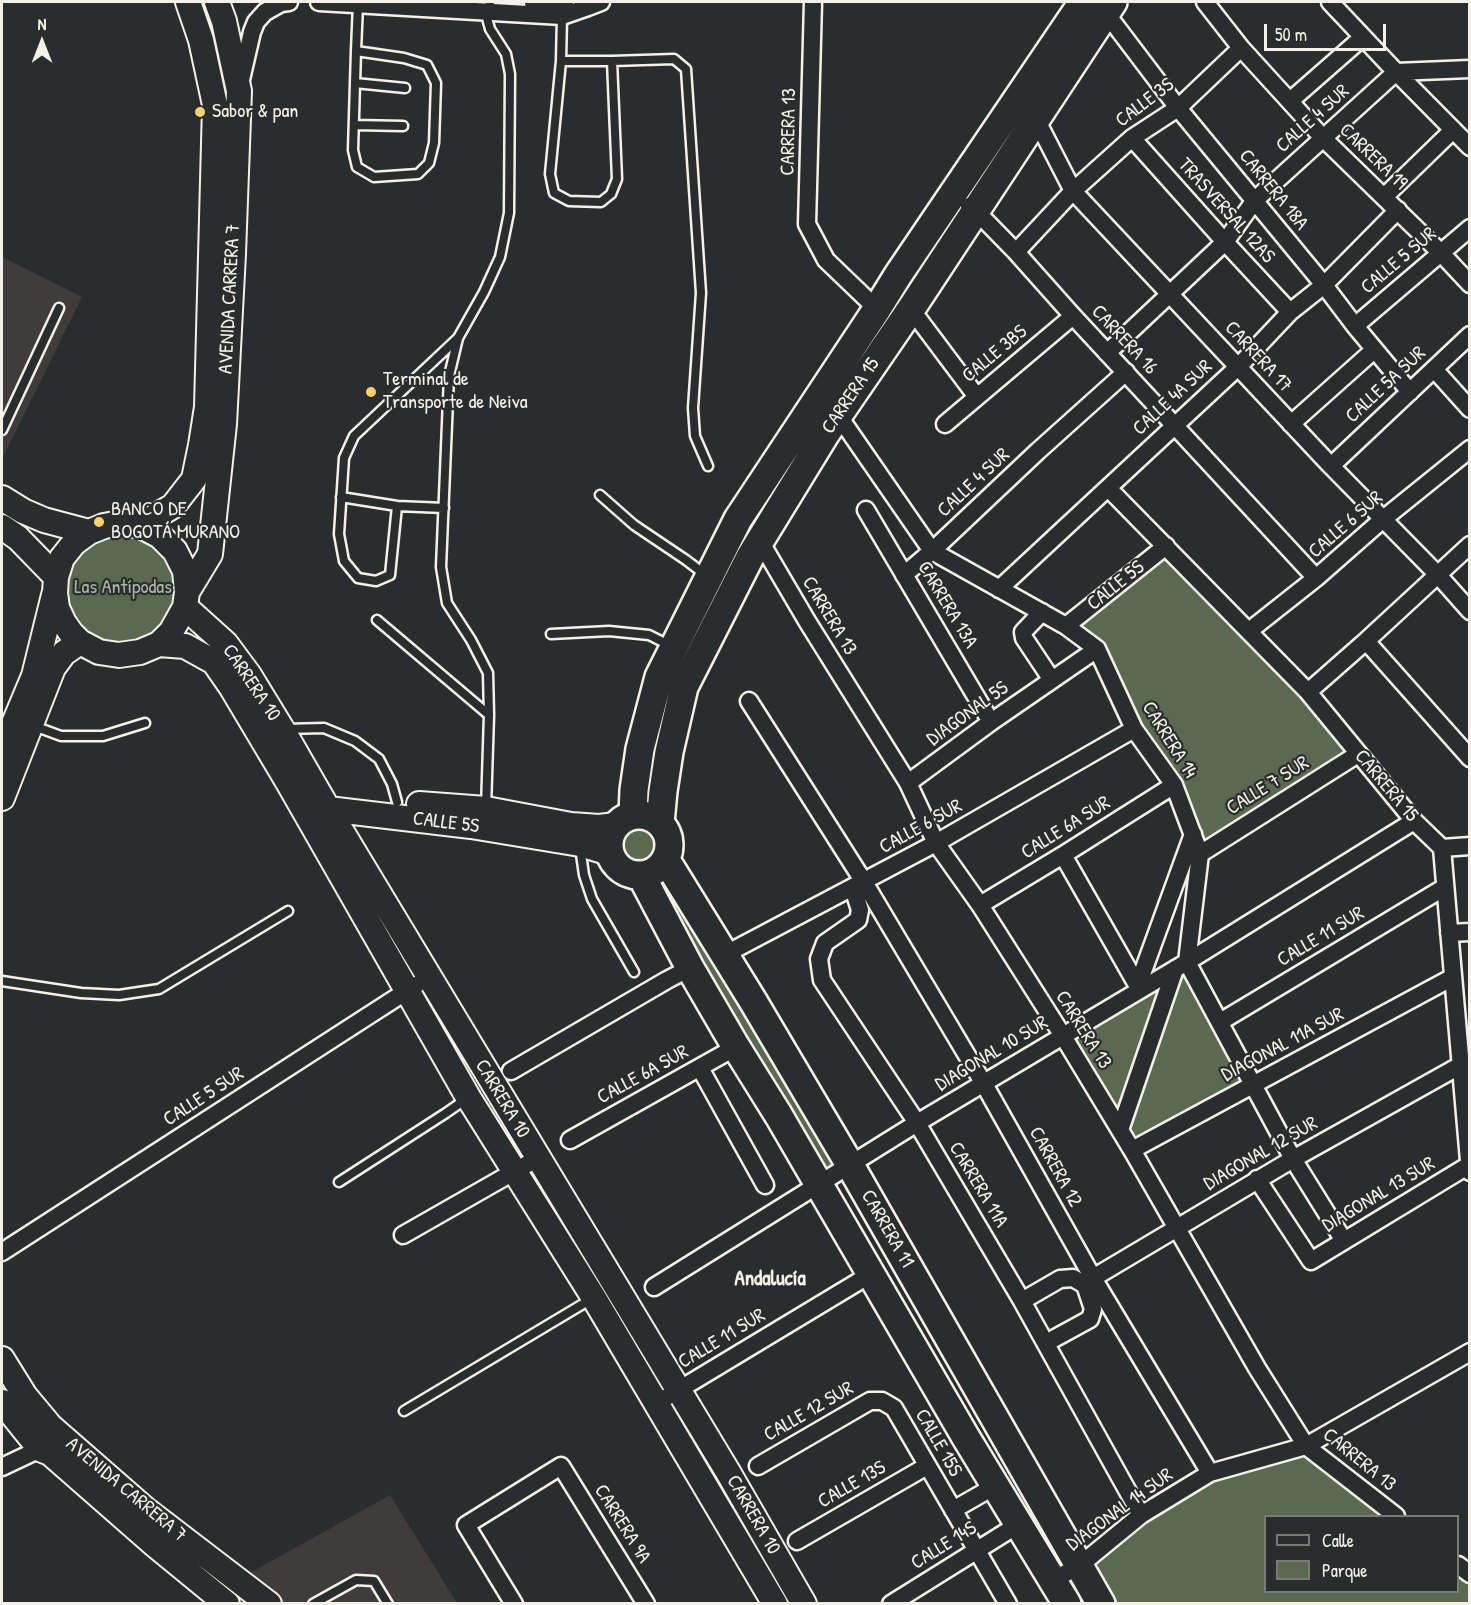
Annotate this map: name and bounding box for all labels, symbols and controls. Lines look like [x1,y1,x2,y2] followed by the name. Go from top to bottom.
[12,12,72,72] north arrow
[1267,12,1388,50] scale bar
[38,13,46,35] text: N
[1275,22,1307,47] text: 50 m
[1111,73,1179,133] street label: CALLE 3S
[1271,80,1355,158] street label: CALLE 4 SUR
[776,88,802,176] street label: CARRERA 13
[212,100,298,124] place label: Sabor & pan
[193,105,207,119] marker: Sabor & pan
[1334,119,1412,195] street label: CARRERA 19
[1233,145,1313,235] street label: CARRERA 18A
[1173,154,1279,268] street label: TRASVERSAL 12AS
[1356,222,1442,300] street label: CALLE 5 SUR
[214,223,246,375] street label: AVENIDA CARRERA 7
[1086,300,1162,380] street label: CARRERA 16
[1219,317,1297,397] street label: CARRERA 17
[958,320,1032,388] street label: CALLE 3BS
[1341,342,1431,428] street label: CALLE 5A SUR
[817,353,885,439] street label: CARRERA 15
[1128,355,1218,441] street label: CALLE 4A SUR
[383,368,528,415] place label: Terminal de Transporte de Neiva
[364,385,378,399] marker: Terminal de Transporte de Neiva
[933,443,1015,523] street label: CALLE 4 SUR
[1304,486,1388,564] street label: CALLE 6 SUR
[111,498,240,545] place label: BANCO DE BOGOTÁ MURANO
[92,515,106,529] marker: BANCO DE BOGOTÁ MURANO
[1083,556,1149,616] street label: CALLE 5S
[912,557,982,653] street label: CARRERA 13A
[796,572,862,660] street label: CARRERA 13
[74,576,172,600] park label: Las Antípodas
[217,640,285,726] street label: CARRERA 10
[923,676,1013,752] street label: DIAGONAL 5S
[1136,697,1202,783] street label: CARRERA 14
[1349,745,1423,827] street label: CARRERA 15
[1222,751,1314,821] street label: CALLE 7 SUR
[1017,791,1115,865] street label: CALLE 6A SUR
[875,794,967,860] street label: CALLE 6 SUR
[411,807,481,839] street label: CALLE 5S
[1273,902,1369,972] street label: CALLE 11 SUR
[1050,987,1116,1073] street label: CARRERA 13
[1218,1003,1348,1087] street label: DIAGONAL 11A SUR
[931,1011,1053,1097] street label: DIAGONAL 10 SUR
[593,1040,693,1110] street label: CALLE 6A SUR
[469,1055,535,1143] street label: CARRERA 10
[159,1062,249,1132] street label: CALLE 5 SUR
[1200,1112,1322,1196] street label: DIAGONAL 12 SUR
[1023,1123,1087,1211] street label: CARRERA 12
[943,1138,1013,1232] street label: CARRERA 11A
[1318,1152,1440,1238] street label: DIAGONAL 13 SUR
[855,1186,919,1272] street label: CARRERA 11
[734,1266,806,1292] district label: Andalucía
[674,1304,770,1374] street label: CALLE 11 SUR
[760,1377,858,1447] street label: CALLE 12 SUR
[909,1405,967,1481] street label: CALLE 15S
[1317,1423,1401,1497] street label: CARRERA 13
[61,1433,191,1547] street label: AVENIDA CARRERA 7
[814,1456,890,1514] street label: CALLE 13S
[1062,1463,1178,1557] street label: DIAGONAL 14 SUR
[721,1471,785,1559] street label: CARRERA 10
[588,1480,656,1568] street label: CARRERA 9A
[1264,1515,1459,1593] legend
[907,1516,981,1576] street label: CALLE 14S
[1322,1528,1354,1553] text: Calle
[1322,1558,1367,1583] text: Parque

